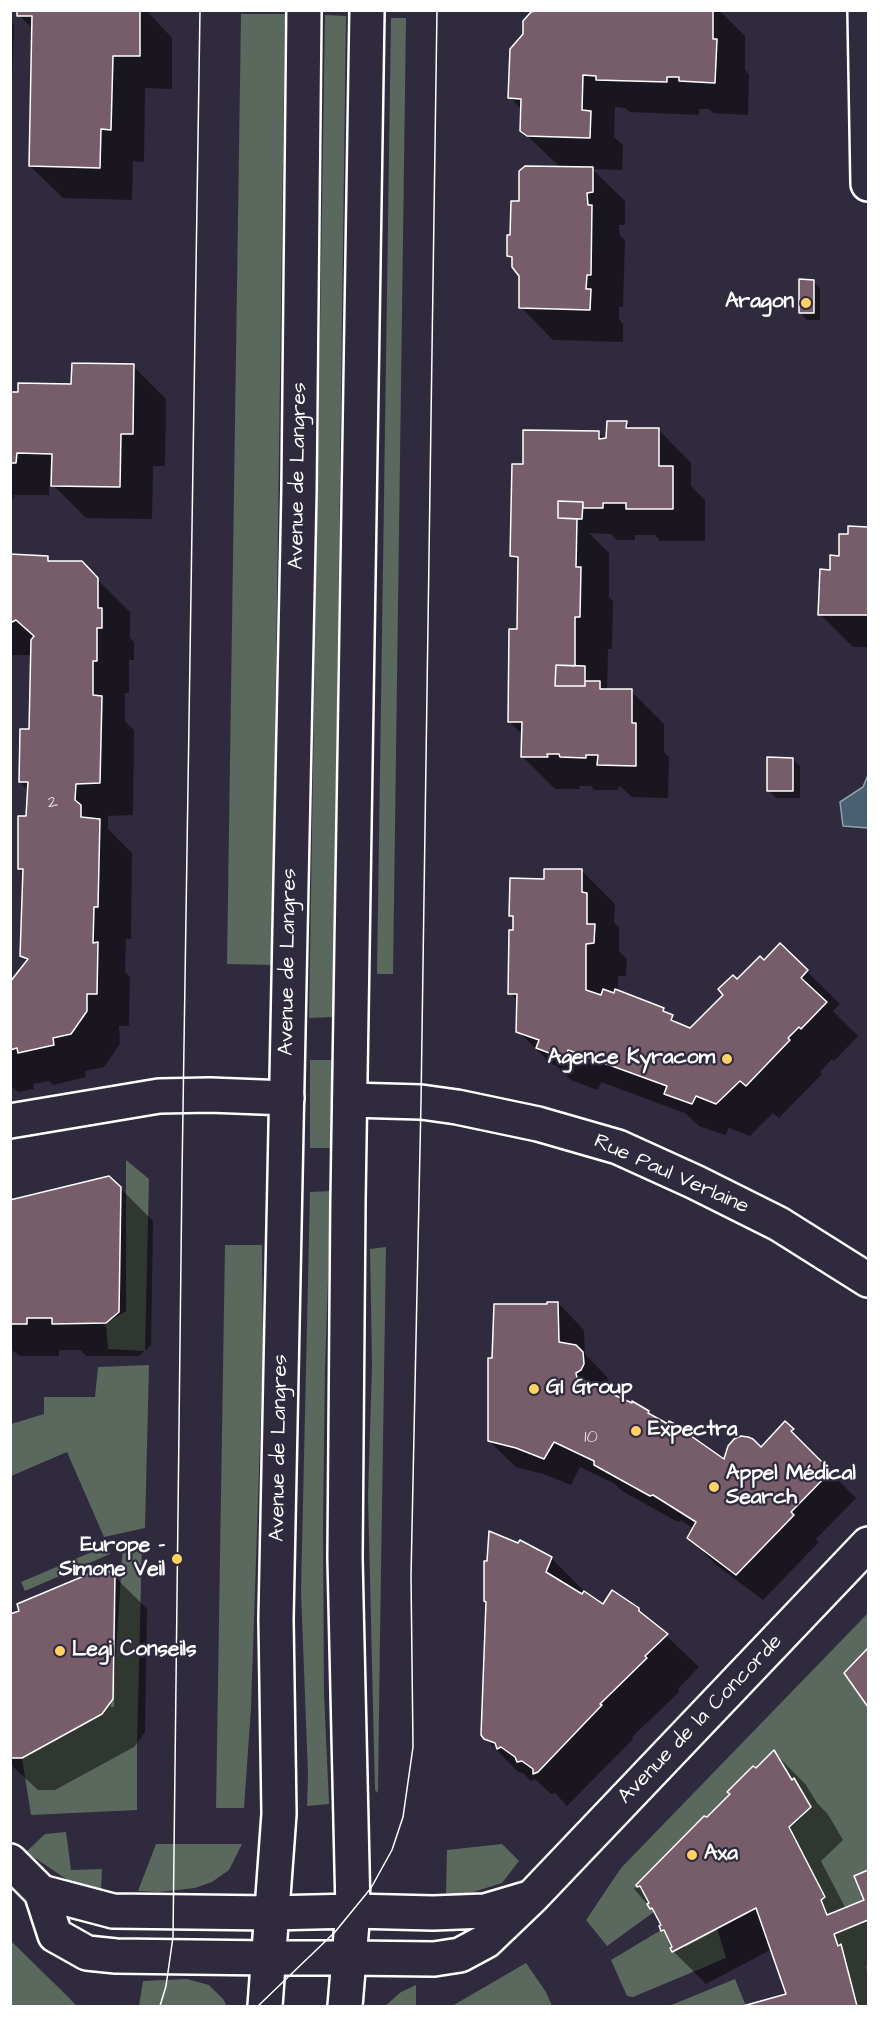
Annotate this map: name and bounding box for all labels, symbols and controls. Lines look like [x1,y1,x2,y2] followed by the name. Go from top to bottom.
[725,290,794,316] place label: Aragon
[799,296,813,310] marker: Aragon
[285,382,313,570] street label: Avenue de Langres
[48,792,58,814] house number: 2
[275,868,303,1056] street label: Avenue de Langres
[548,1046,715,1072] place label: Agence Kyracom
[720,1052,734,1066] marker: Agence Kyracom
[590,1130,752,1220] street label: Rue Paul Verlaine
[266,1354,294,1542] street label: Avenue de Langres
[546,1376,632,1402] place label: GI Group
[527,1382,541,1396] marker: GI Group
[648,1418,737,1444] place label: Expectra
[629,1424,643,1438] marker: Expectra
[584,1427,598,1449] house number: 10
[726,1462,856,1512] place label: Appel Médical Search
[707,1480,721,1494] marker: Appel Médical Search
[59,1534,165,1584] place label: Europe - Simone Veil
[170,1552,184,1566] marker: Europe - Simone Veil
[614,1630,788,1810] street label: Avenue de la Concorde
[72,1638,196,1664] place label: Legi Conseils
[53,1644,67,1658] marker: Legi Conseils
[704,1842,738,1868] place label: Axa
[685,1848,699,1862] marker: Axa

